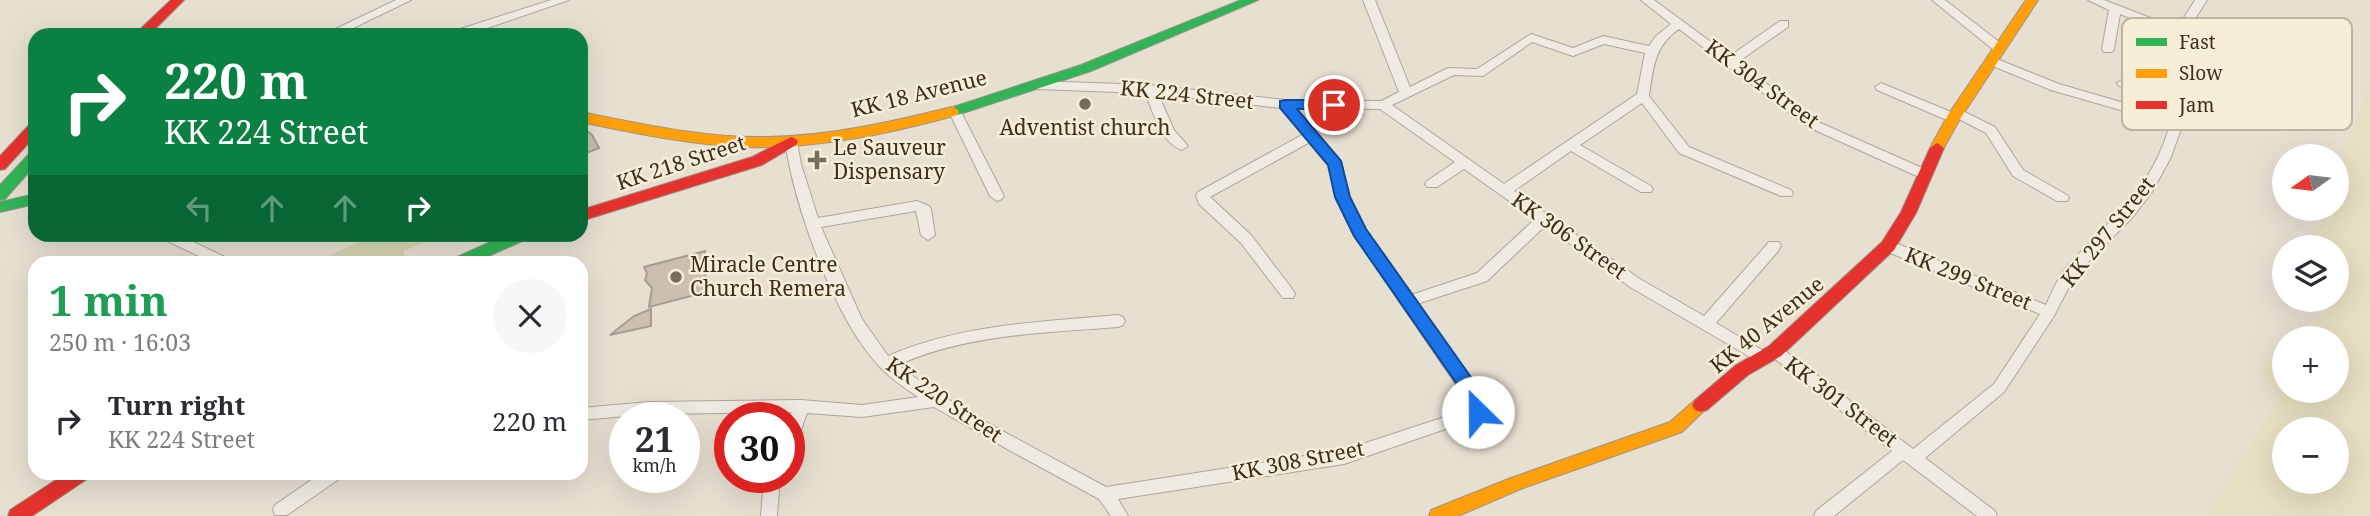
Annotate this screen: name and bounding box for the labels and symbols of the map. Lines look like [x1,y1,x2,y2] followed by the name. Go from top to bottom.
[2122,18,2352,130] legend
[2179,29,2216,55] text: Fast
[1700,32,1825,134] street label: KK 304 Street
[2179,60,2223,86] text: Slow
[848,63,990,123] street label: KK 18 Avenue
[1119,73,1255,115] street label: KK 224 Street
[1304,75,1364,135] pin
[2178,92,2214,118] text: Jam
[1077,96,1093,112] marker: Adventist church
[999,113,1171,141] place label: Adventist church
[613,128,749,196] street label: KK 218 Street
[833,133,946,185] place label: Le Sauveur Dispensary
[2272,144,2348,220] north arrow
[807,150,827,170] marker: Le Sauveur Dispensary
[2054,170,2160,292] street label: KK 297 Street
[1507,185,1633,285] street label: KK 306 Street
[1901,240,2036,316] street label: KK 299 Street
[690,250,846,302] place label: Miracle Centre Church Remera
[668,269,684,285] marker: Miracle Centre Church Remera
[1704,270,1829,379] street label: KK 40 Avenue
[881,350,1008,448] street label: KK 220 Street
[1780,350,1904,453] street label: KK 301 Street
[1441,375,1515,449] position arrow
[714,402,805,493] speed limit sign: 30
[1229,433,1366,487] street label: KK 308 Street

